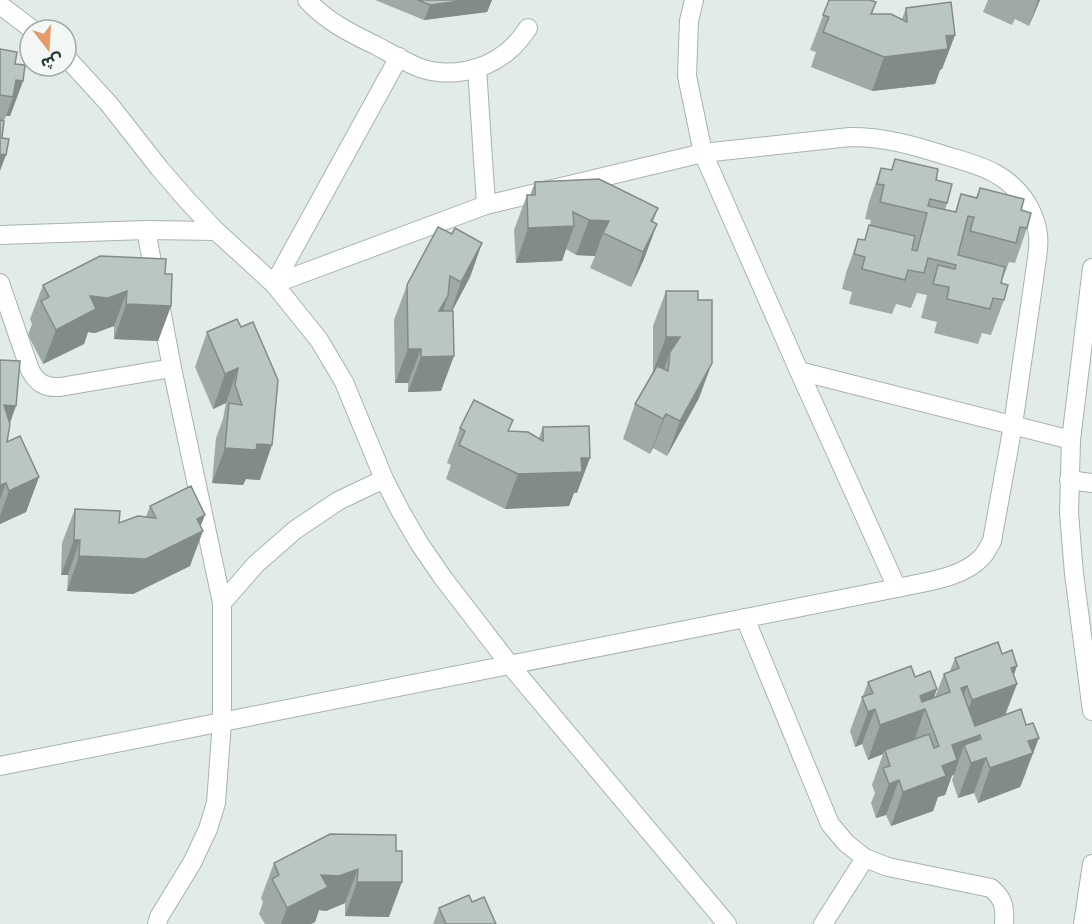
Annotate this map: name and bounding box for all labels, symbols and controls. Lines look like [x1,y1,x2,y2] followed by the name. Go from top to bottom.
[18,18,78,78] north arrow
[39,50,65,74] text: ش

